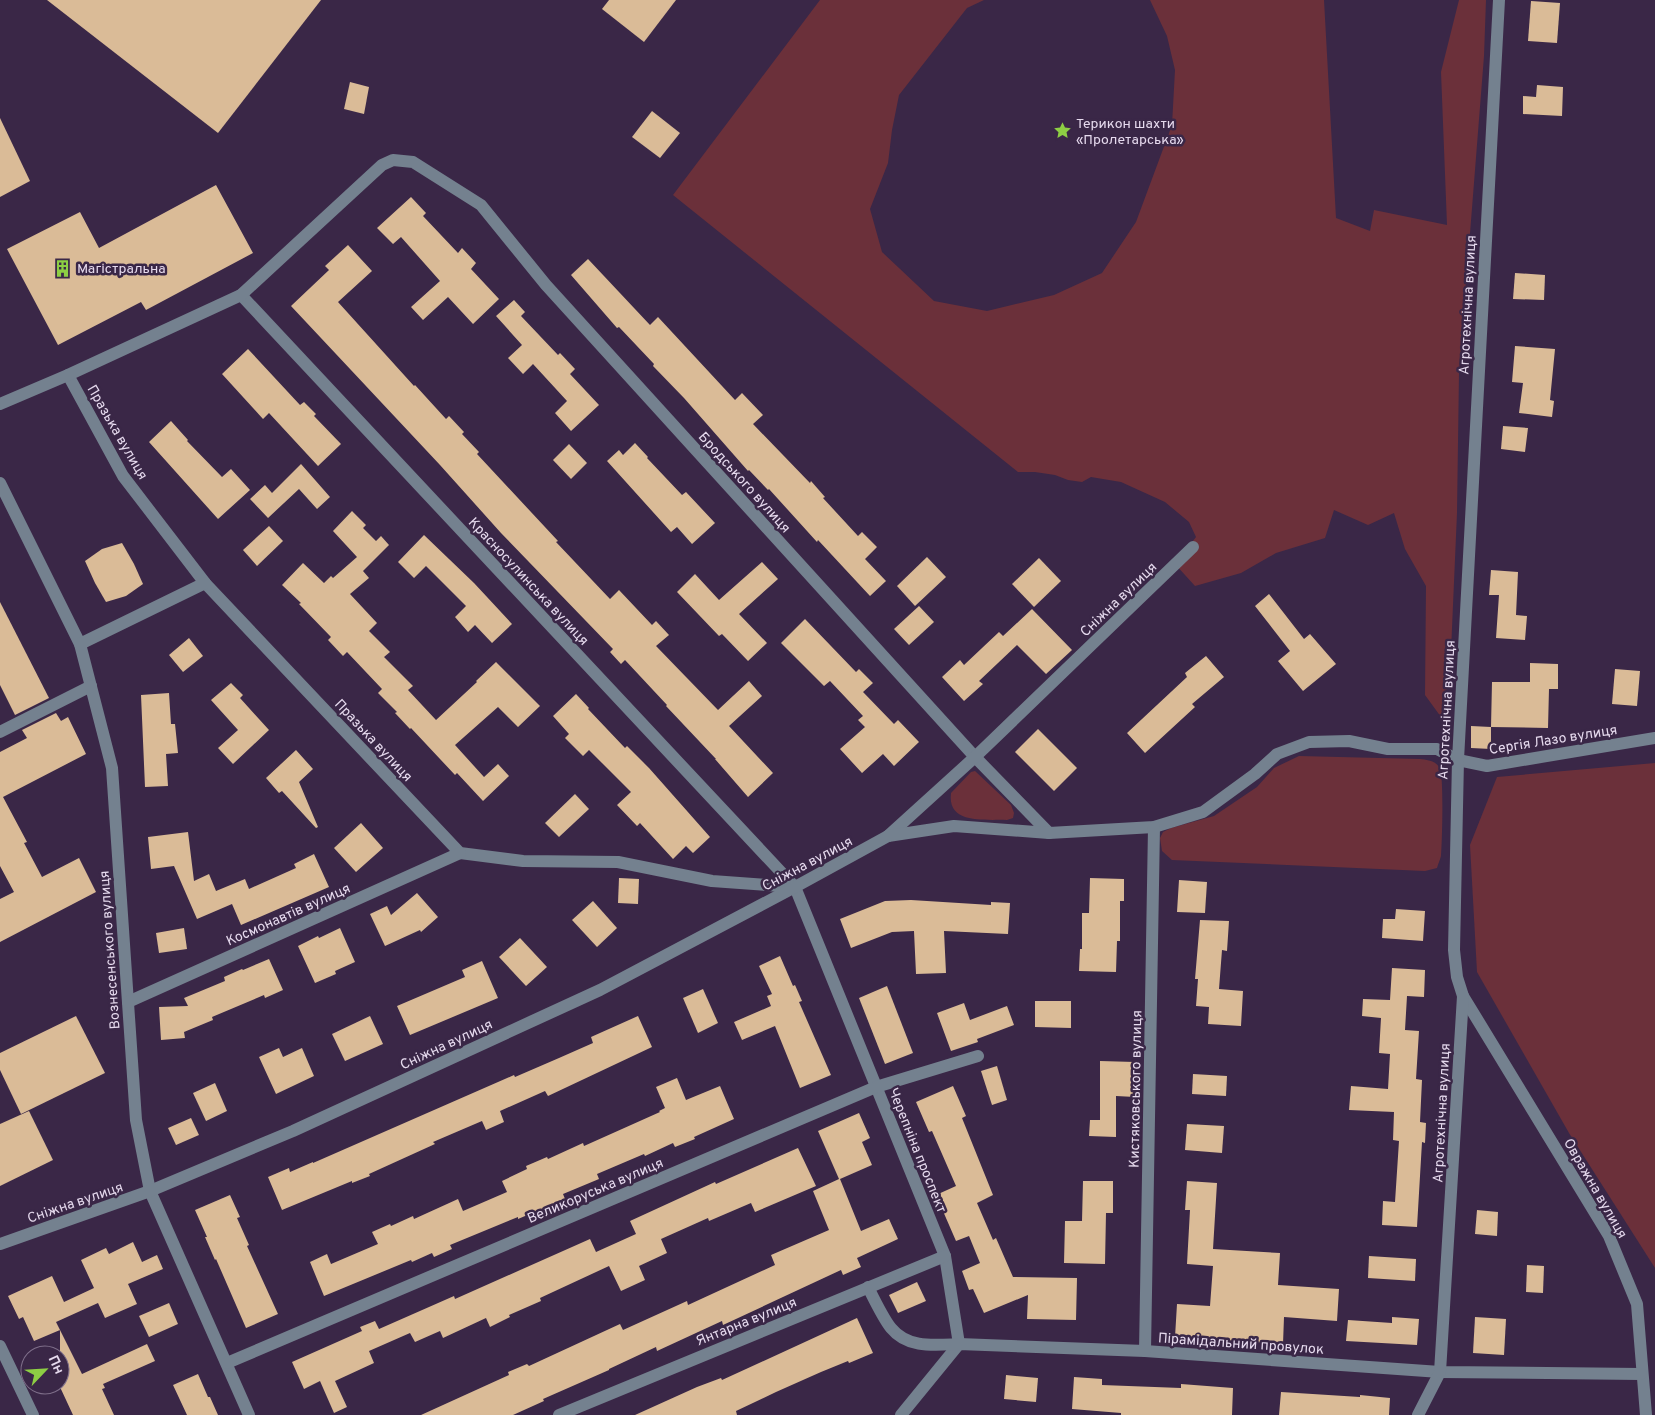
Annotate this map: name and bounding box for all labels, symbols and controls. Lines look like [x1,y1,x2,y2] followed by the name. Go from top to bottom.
[1076,116,1184,149] place label: Терикон шахти «Пролетарська»
[1052,121,1072,141] place icon: Терикон шахти «Пролетарська»
[1456,235,1481,375] street label: Агротехнічна вулиця
[53,258,73,278] building icon: Магістральна
[77,261,166,278] place label: Магістральна
[83,382,151,483] street label: Празька вулиця
[694,429,794,537] street label: Бродського вулиця
[464,514,592,650] street label: Красносулинська вулиця
[1077,559,1161,641] street label: Сніжна вулиця
[1435,640,1460,780] street label: Агротехнічна вулиця
[330,696,416,786] street label: Празька вулиця
[1488,722,1619,759] street label: Сергія Лазо вулиця
[760,833,856,895] street label: Сніжна вулиця
[96,870,125,1030] street label: Вознесенського вулиця
[224,880,353,950] street label: Космонавтів вулиця
[1127,1010,1146,1168] street label: Кистяковського вулиця
[398,1017,496,1074] street label: Сніжна вулиця
[1430,1043,1455,1183] street label: Агротехнічна вулиця
[884,1086,949,1215] street label: Черепніна проспект
[1559,1136,1630,1242] street label: Овражна вулиця
[525,1155,666,1228] street label: Великоруська вулиця
[25,1179,126,1228] street label: Сніжна вулиця
[694,1294,800,1350] street label: Янтарна вулиця
[1157,1330,1324,1359] street label: Пірамідальний провулок
[20,1345,70,1395] north arrow
[44,1353,67,1377] text: Пн

